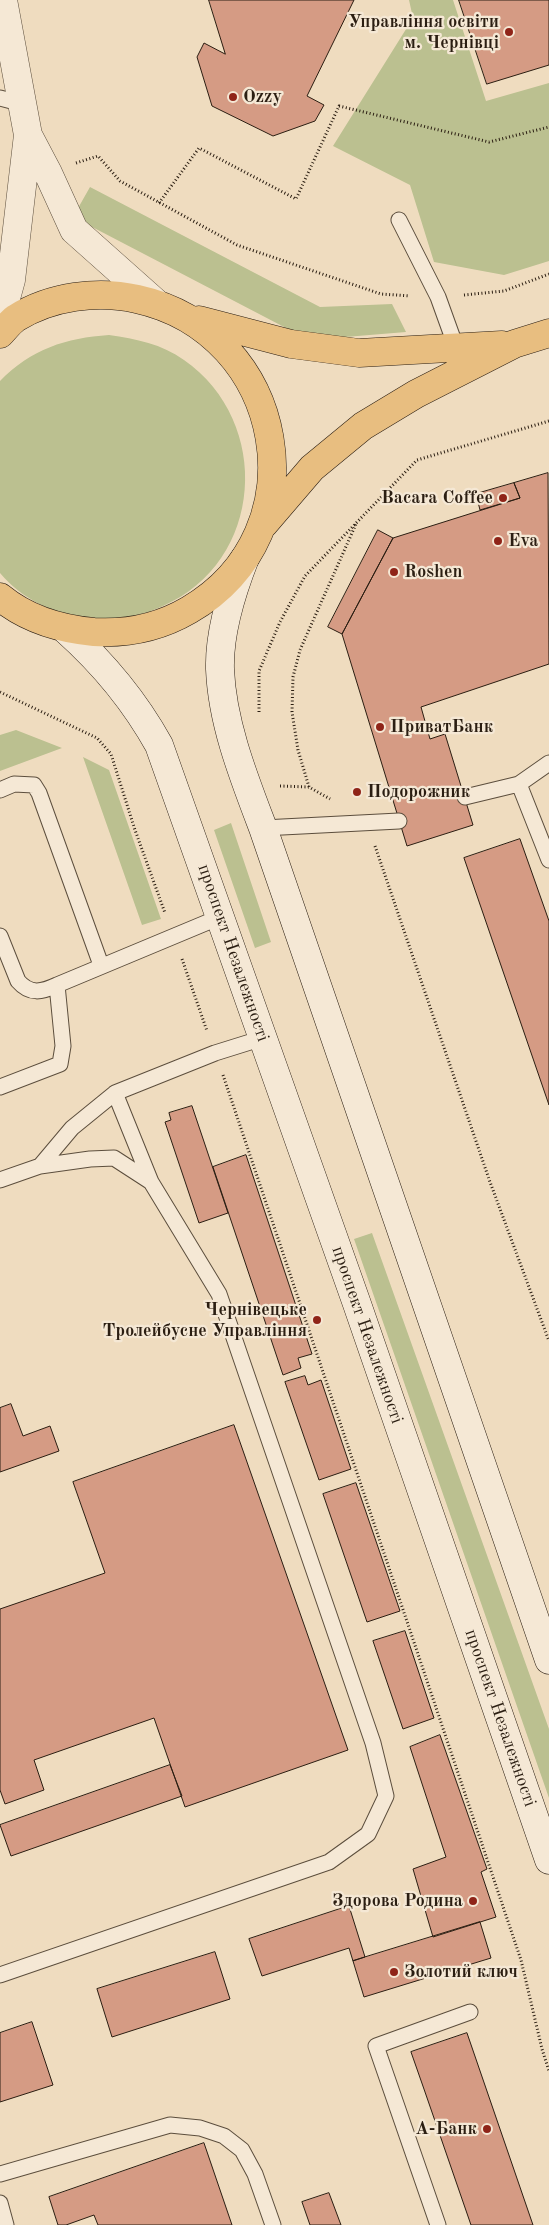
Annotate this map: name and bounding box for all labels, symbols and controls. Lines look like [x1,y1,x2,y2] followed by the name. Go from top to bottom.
[348,11,499,54] place label: Управління освіти м. Чернівці
[503,26,515,38] marker: Управління освіти м. Чернівці
[243,86,282,108] place label: Ozzy
[227,91,239,103] marker: Ozzy
[381,487,493,509] place label: Bacara Coffee
[497,492,509,504] marker: Bacara Coffee
[508,530,538,552] place label: Eva
[492,535,504,547] marker: Eva
[404,561,463,583] place label: Roshen
[388,566,400,578] marker: Roshen
[390,716,493,738] place label: ПриватБанк
[374,721,386,733] marker: ПриватБанк
[367,781,470,803] place label: Подорожник
[351,786,363,798] marker: Подорожник
[192,861,274,1045] street label: проспект Незалежності
[326,1243,408,1427] street label: проспект Незалежності
[102,1299,307,1342] place label: Чернівецьке Тролейбусне Управління
[311,1314,323,1326] marker: Чернівецьке Тролейбусне Управління
[459,1626,541,1810] street label: проспект Незалежності
[332,1890,463,1912] place label: Здорова Родина
[467,1895,479,1907] marker: Здорова Родина
[404,1961,518,1983] place label: Золотий ключ
[388,1966,400,1978] marker: Золотий ключ
[415,2118,477,2140] place label: А-Банк
[481,2123,493,2135] marker: А-Банк

